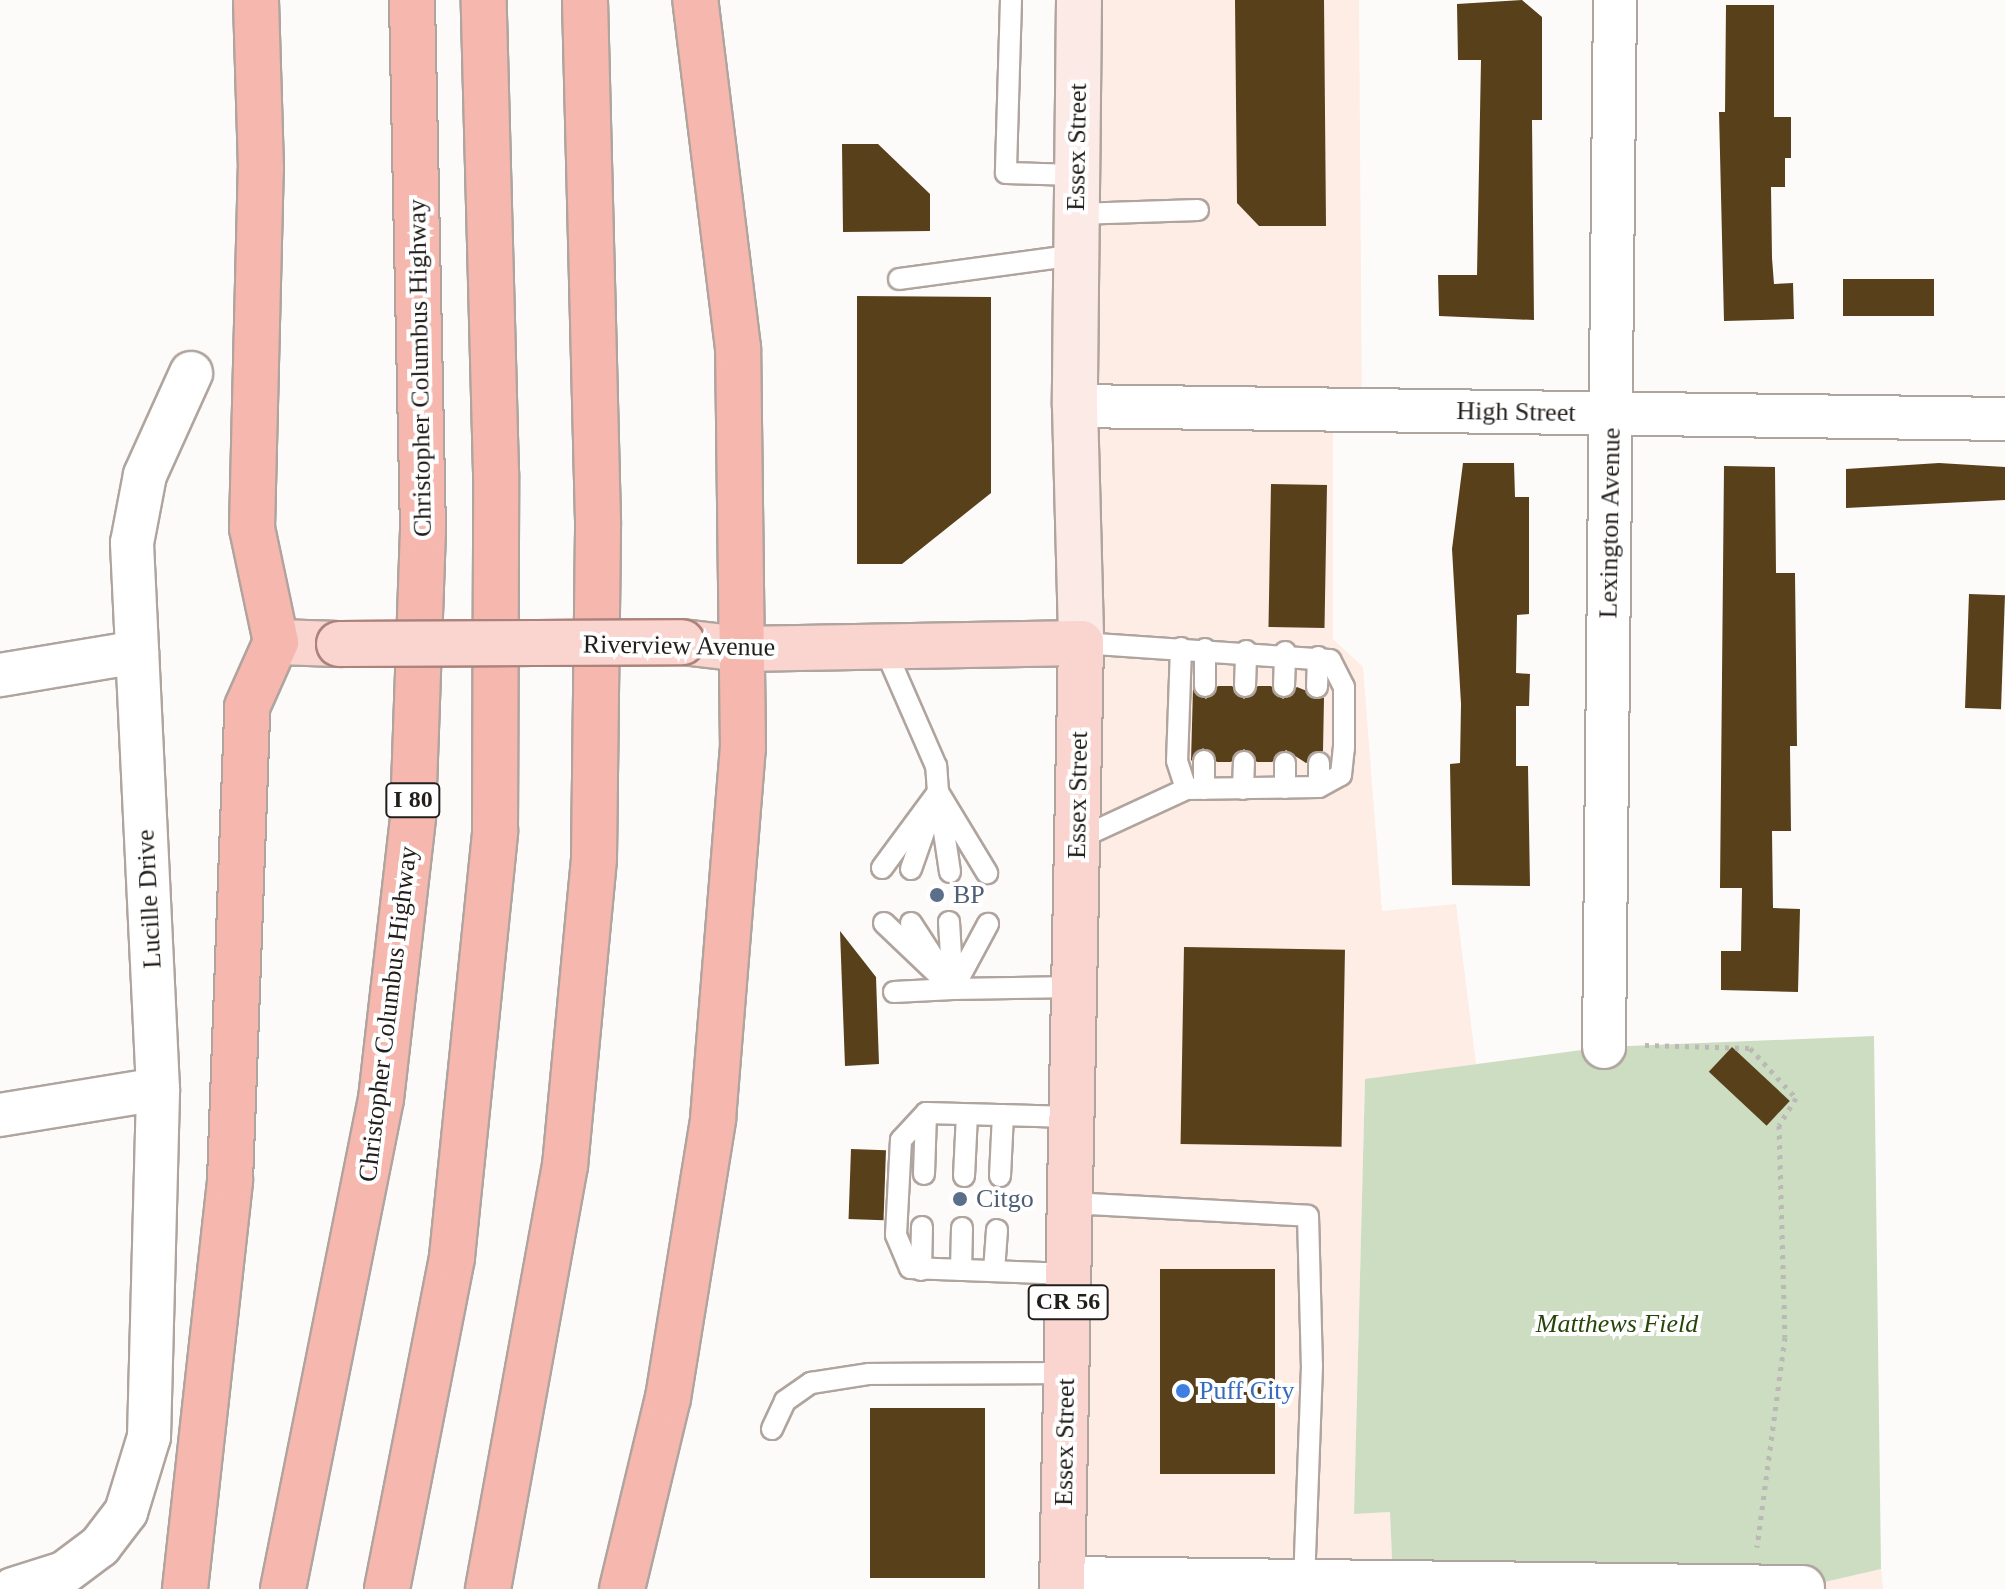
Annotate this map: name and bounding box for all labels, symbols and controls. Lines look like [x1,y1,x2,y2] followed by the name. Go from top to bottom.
[1060,83,1094,211] street label: Essex Street
[401,199,439,537] street label: Christopher Columbus Highway
[1456,395,1576,429] street label: High Street
[1593,427,1627,619] street label: Lexington Avenue
[582,629,776,663] street label: Riverview Avenue
[1061,731,1095,859] street label: Essex Street
[385,780,441,820] road number: I 80
[130,829,168,969] street label: Lucille Drive
[352,844,424,1184] street label: Christopher Columbus Highway
[953,879,985,911] place label: BP
[928,886,946,904] marker: BP
[976,1183,1034,1215] place label: Citgo
[951,1190,969,1208] marker: Citgo
[1026,1282,1110,1322] road number: CR 56
[1536,1308,1698,1340] park label: Matthews Field
[1199,1375,1295,1407] place label: Puff City
[1048,1378,1082,1506] street label: Essex Street
[1174,1382,1192,1400] marker: Puff City

